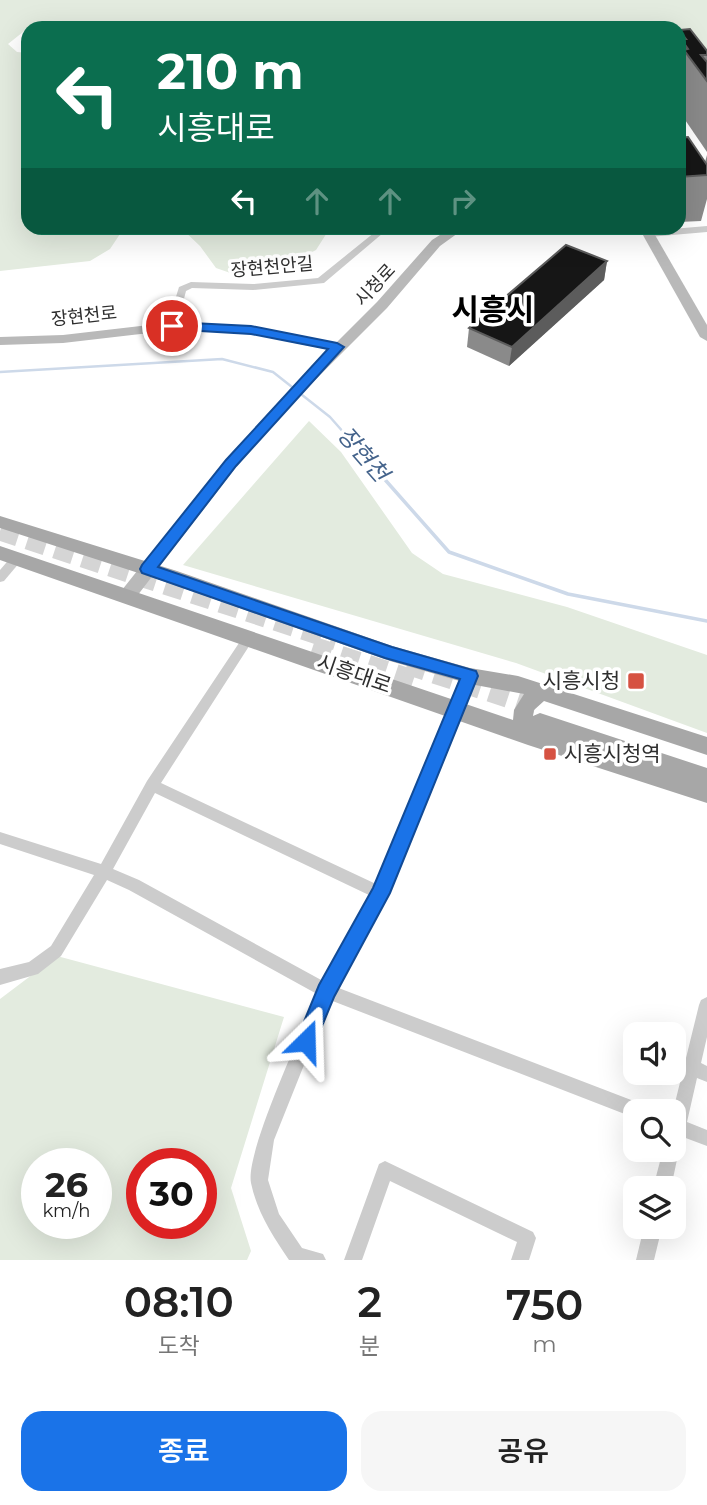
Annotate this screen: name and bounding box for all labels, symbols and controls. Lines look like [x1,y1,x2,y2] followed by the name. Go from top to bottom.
[157,42,304,101] text: 210 m
[42,49,133,140] icon: left
[157,108,275,147] text: 시흥대로
[225,182,263,220] icon: left
[298,182,336,220] icon: ahead
[371,182,409,220] icon: ahead
[444,182,482,220] icon: right
[230,252,314,282] street label: 장현천안길
[350,259,400,311] street label: 시청로
[452,291,534,328] district label: 시흥시
[142,296,202,356] pin
[50,302,118,330] street label: 장현천로
[153,307,191,345] icon: arrive
[332,421,396,489] water label: 장현천
[314,649,395,698] street label: 시흥대로
[543,668,620,693] place label: 시흥시청
[626,671,646,691] marker: 시흥시청
[564,741,661,766] place label: 시흥시청역
[542,746,558,762] marker: 시흥시청역
[269,1004,343,1078] position arrow
[623,1022,686,1239] map controls
[623,1022,686,1085] button: sound
[623,1099,686,1162] button: search
[126,1148,217,1239] speed limit sign: 30
[45,1163,88,1206] text: 26
[623,1176,686,1239] button: layers
[42,1200,91,1222] text: km/h
[124,1276,234,1328] text: 08:10
[358,1276,382,1328] text: 2
[506,1279,583,1331] text: 750
[532,1330,557,1358] text: m
[158,1332,200,1360] text: 도착
[359,1332,380,1360] text: 분
[21,1411,347,1491] button: 종료
[361,1411,686,1491] button: 공유

